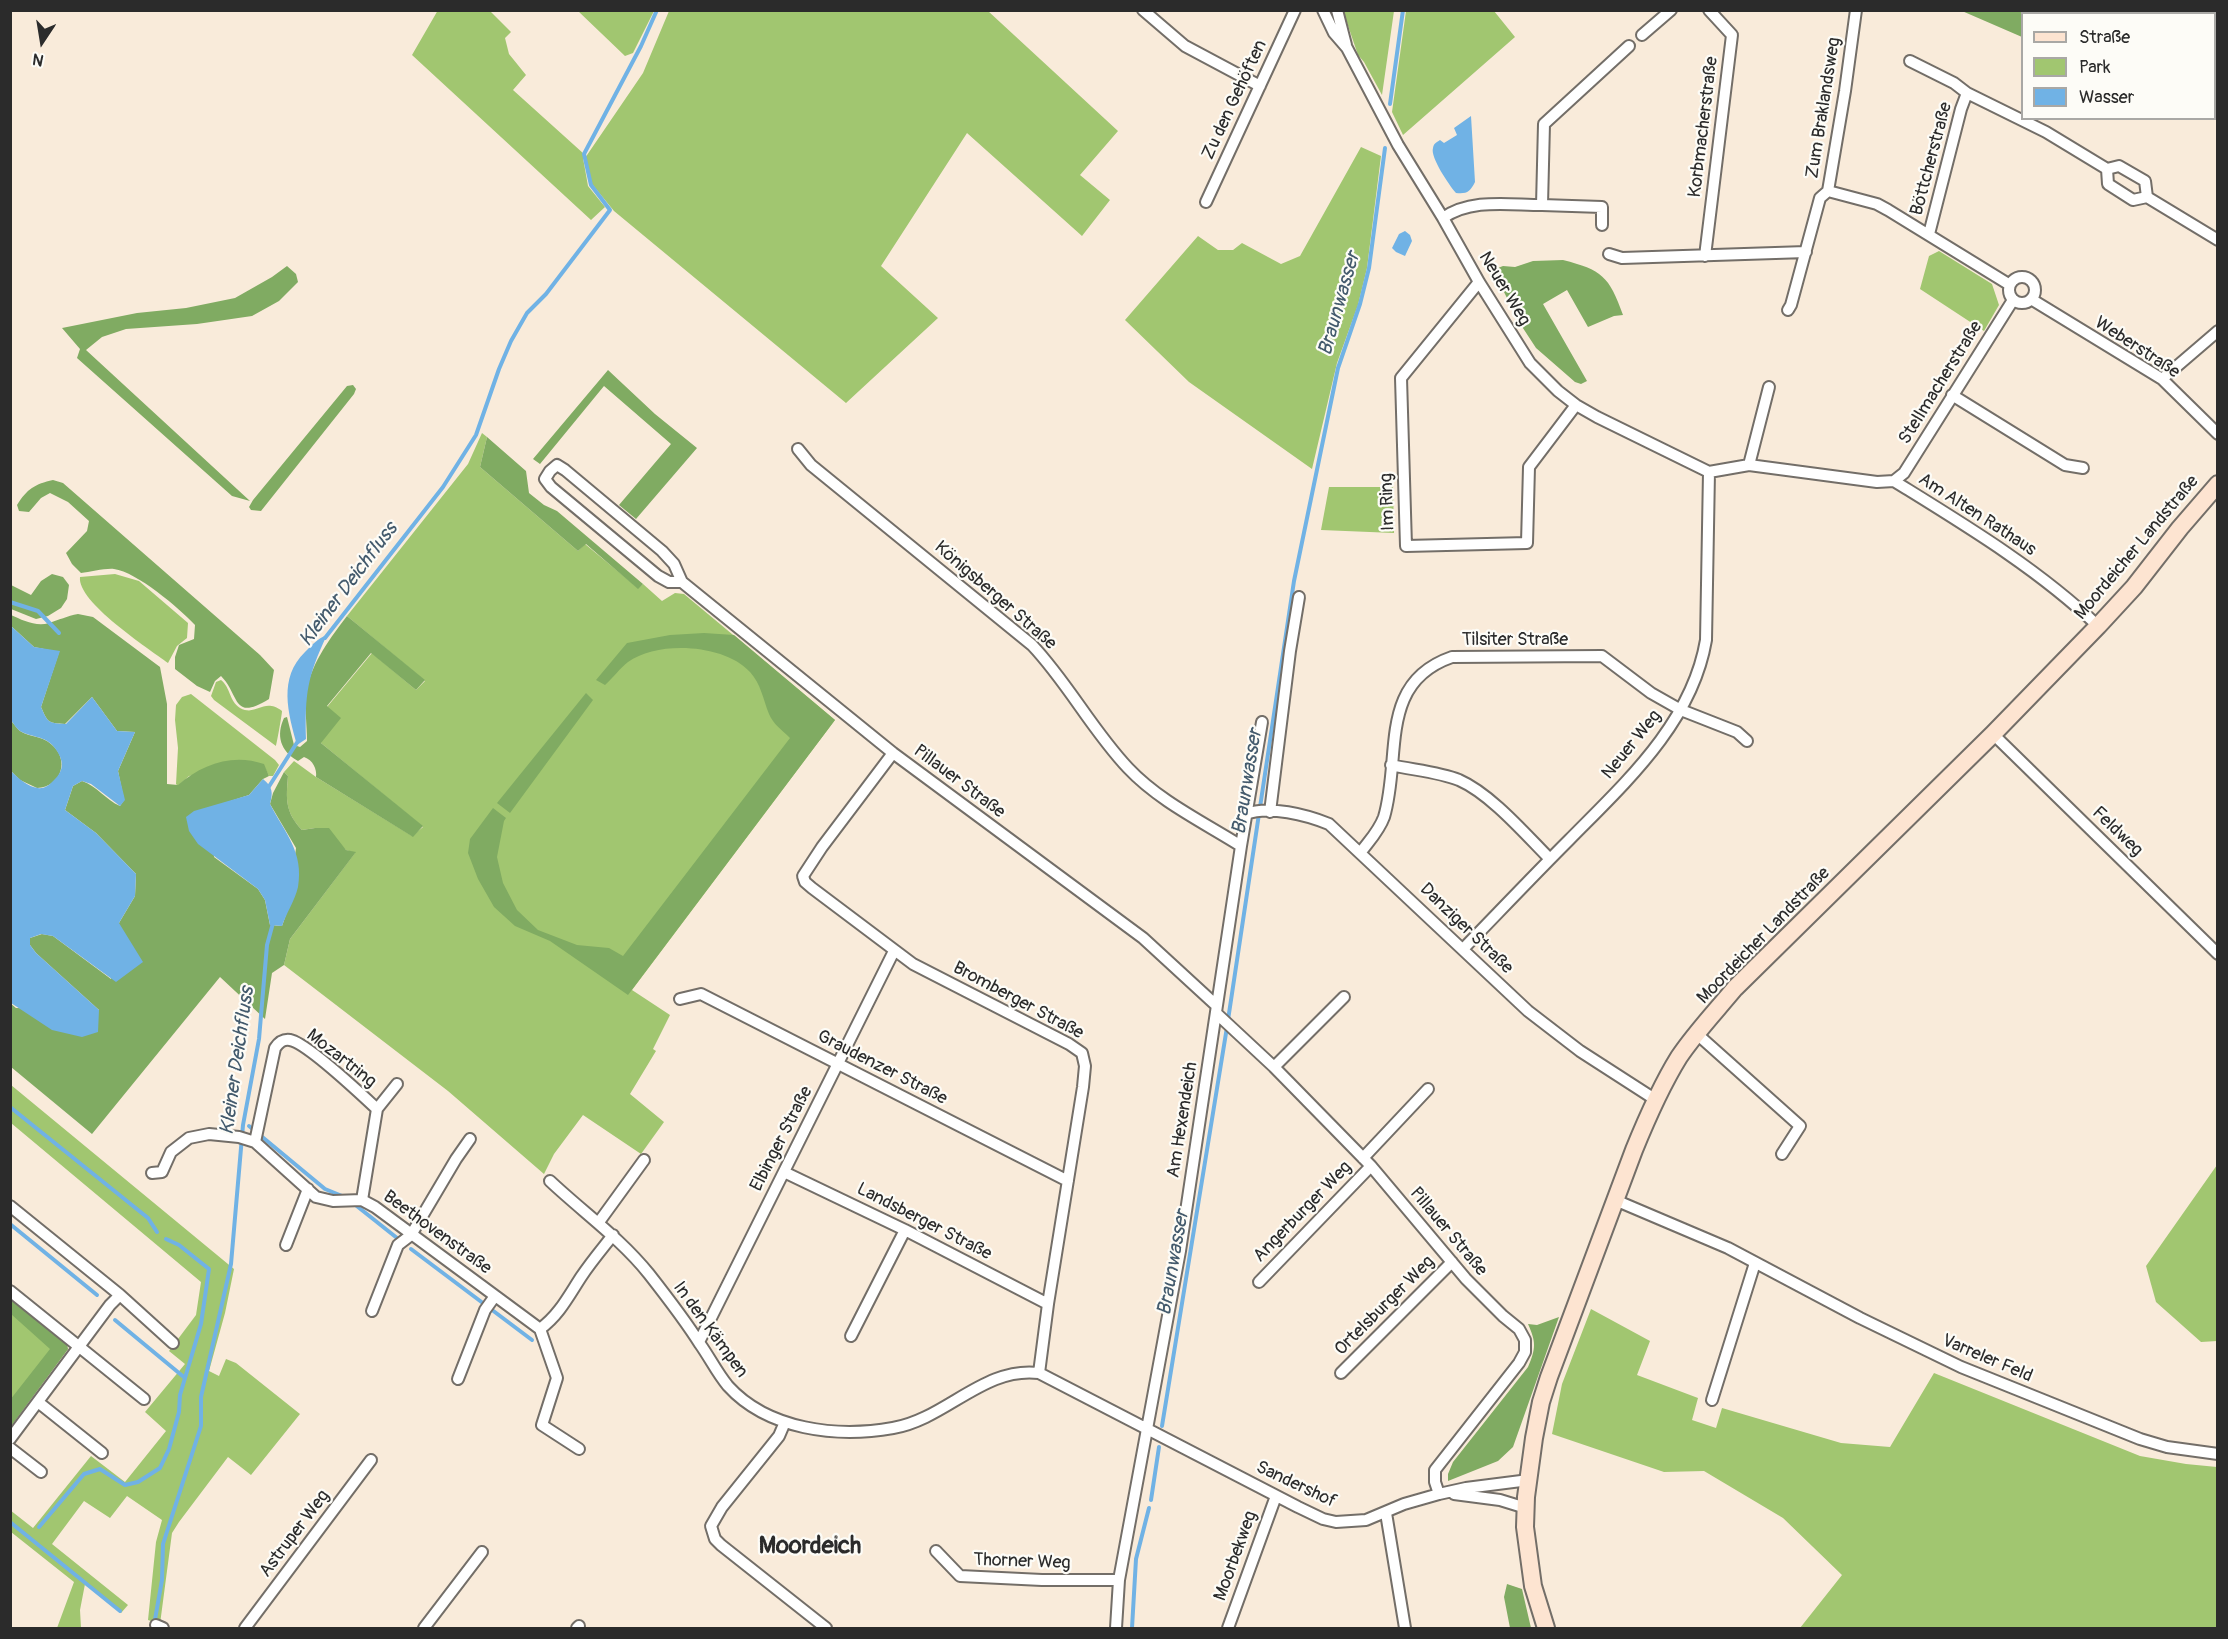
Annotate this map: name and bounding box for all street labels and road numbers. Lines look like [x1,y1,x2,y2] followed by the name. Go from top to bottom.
[1802,36,1846,180] street label: Zum Braklandsweg
[1198,37,1272,163] street label: Zu den Gehöften
[1685,55,1723,199] street label: Korbmacherstraße
[1907,100,1957,218] street label: Böttcherstraße
[1473,248,1535,330] street label: Neuer Weg
[2090,312,2184,384] street label: Weberstraße
[1894,317,1988,449] street label: Stellmacherstraße
[1914,469,2040,561] street label: Am Alten Rathaus
[2070,471,2204,625] street label: Moordeicher Landstraße
[1376,473,1400,531] street label: Im Ring
[929,537,1061,655] street label: Königsberger Straße
[1462,629,1568,651] street label: Tilsiter Straße
[1598,706,1666,784] street label: Neuer Weg
[909,741,1009,823] street label: Pillauer Straße
[2087,803,2147,861] street label: Feldweg
[1693,863,1835,1009] street label: Moordeicher Landstraße
[1415,879,1517,979] street label: Danziger Straße
[949,957,1087,1045] street label: Bromberger Straße
[302,1025,380,1093] street label: Mozartring
[813,1026,951,1110] street label: Graudenzer Straße
[1163,1060,1203,1180] street label: Am Hexendeich
[746,1083,818,1195] street label: Elbinger Straße
[1249,1157,1357,1267] street label: Angerburger Weg
[853,1179,995,1265] street label: Landsberger Straße
[1405,1183,1491,1281] street label: Pillauer Straße
[379,1186,495,1280] street label: Beethovenstraße
[1331,1252,1439,1360] street label: Ortelsburger Weg
[668,1278,752,1382] street label: In den Kämpen
[1938,1330,2036,1388] street label: Varreler Feld
[1252,1457,1340,1513] street label: Sandershof
[255,1486,335,1582] street label: Astruper Weg
[1210,1508,1262,1604] street label: Moorbekweg
[973,1550,1071,1574] street label: Thorner Weg

